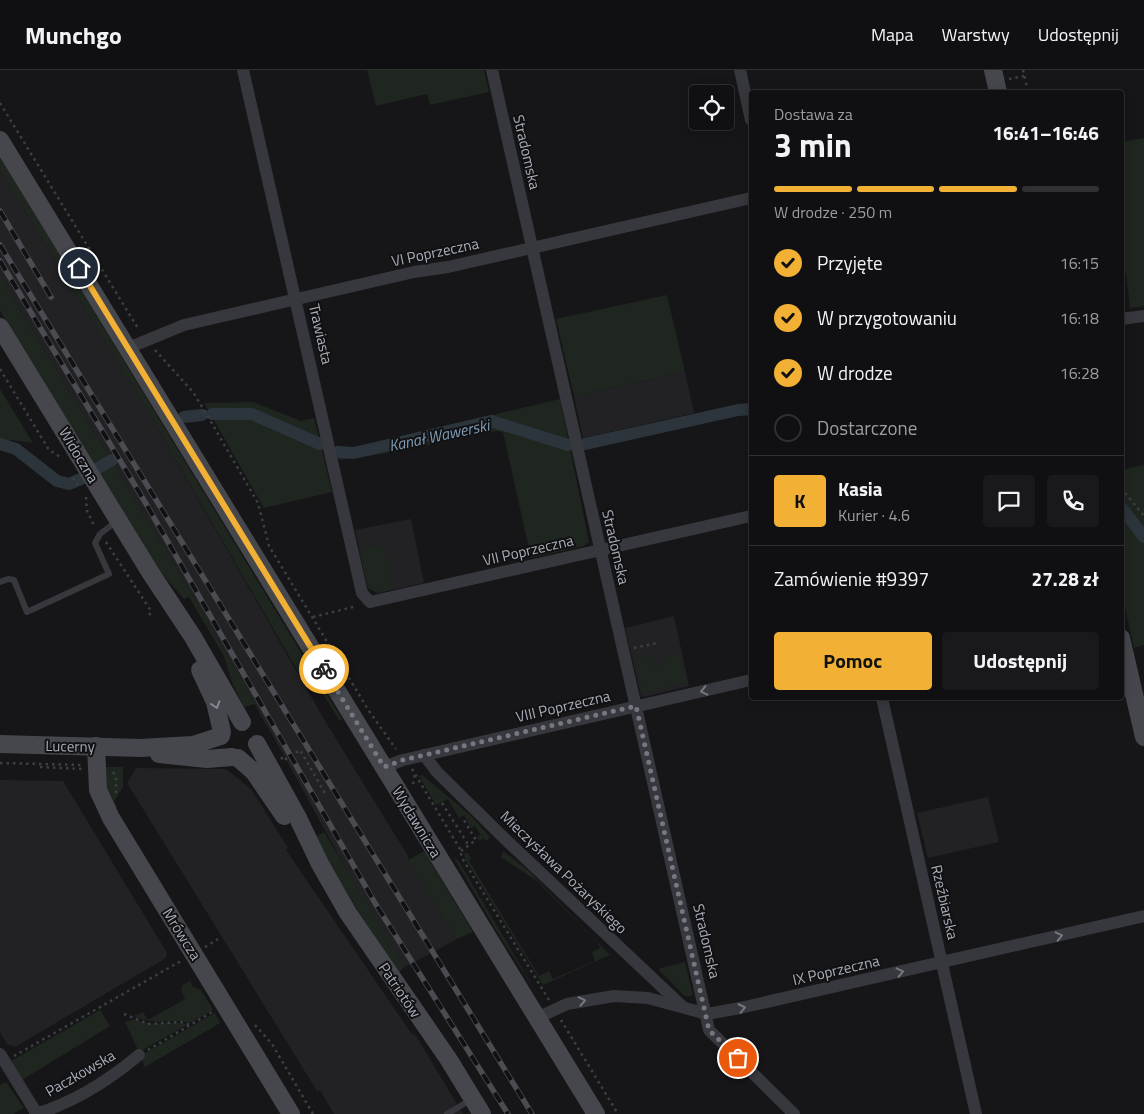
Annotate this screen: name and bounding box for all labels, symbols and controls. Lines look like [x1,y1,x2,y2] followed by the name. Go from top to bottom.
[25,17,122,53] text: Munchgo
[871,21,914,48] text: Mapa
[942,21,1010,48] text: Warstwy
[1038,21,1119,48] text: Udostępnij
[689,85,734,130] map controls
[689,85,734,130] button: locate
[774,102,853,126] text: Dostawa za
[507,112,547,192] street label: Stradomska
[992,118,1099,147] text: 16:41–16:46
[774,121,852,169] text: 3 min
[774,200,892,224] text: W drodze · 250 m
[389,231,481,272] street label: VI Poprzeczna
[58,247,100,289] pin
[817,248,883,277] text: Przyjęte
[774,249,802,277] icon: check
[1060,251,1099,275] text: 16:15
[65,254,93,282] icon: home
[303,302,339,367] street label: Trawiasta
[817,303,957,332] text: W przygotowaniu
[774,304,802,332] icon: check
[1060,306,1099,330] text: 16:18
[817,358,893,387] text: W drodze
[774,359,802,387] icon: check
[1060,361,1099,385] text: 16:28
[387,412,493,457] water label: Kanał Wawerski
[817,413,917,442] text: Dostarczone
[53,423,105,488] street label: Widoczna
[838,474,882,503] text: Kasia
[983,475,1035,527] button: chat
[1047,475,1099,527] button: phone
[794,486,806,515] text: K
[838,503,910,527] text: Kurier · 4.6
[596,507,636,587] street label: Stradomska
[480,528,576,572] street label: VII Poprzeczna
[774,564,929,593] text: Zamówienie #9397
[1032,564,1099,593] text: 27.28 zł
[774,632,932,690] button: Pomoc
[942,632,1099,690] button: Udostępnij
[299,644,349,694] courier
[310,655,338,683] icon: bike
[514,684,613,728] street label: VIII Poprzeczna
[699,685,708,696] one-way arrow
[210,700,220,709] one-way arrow
[45,734,95,758] street label: Lucerny
[387,782,448,862] street label: Wydawnicza
[495,805,633,939] street label: Mieczysława Pożaryskiego
[925,862,965,942] street label: Rzeźbiarska
[687,901,727,981] street label: Stradomska
[157,903,207,965] street label: Mrówcza
[1054,931,1063,942] one-way arrow
[790,949,882,991] street label: IX Poprzeczna
[373,958,427,1022] street label: Patriotów
[896,967,905,978] one-way arrow
[578,996,587,1007] one-way arrow
[737,1003,746,1013] one-way arrow
[717,1037,759,1079] pin
[41,1043,120,1102] street label: Paczkowska
[724,1044,752,1072] icon: bag

